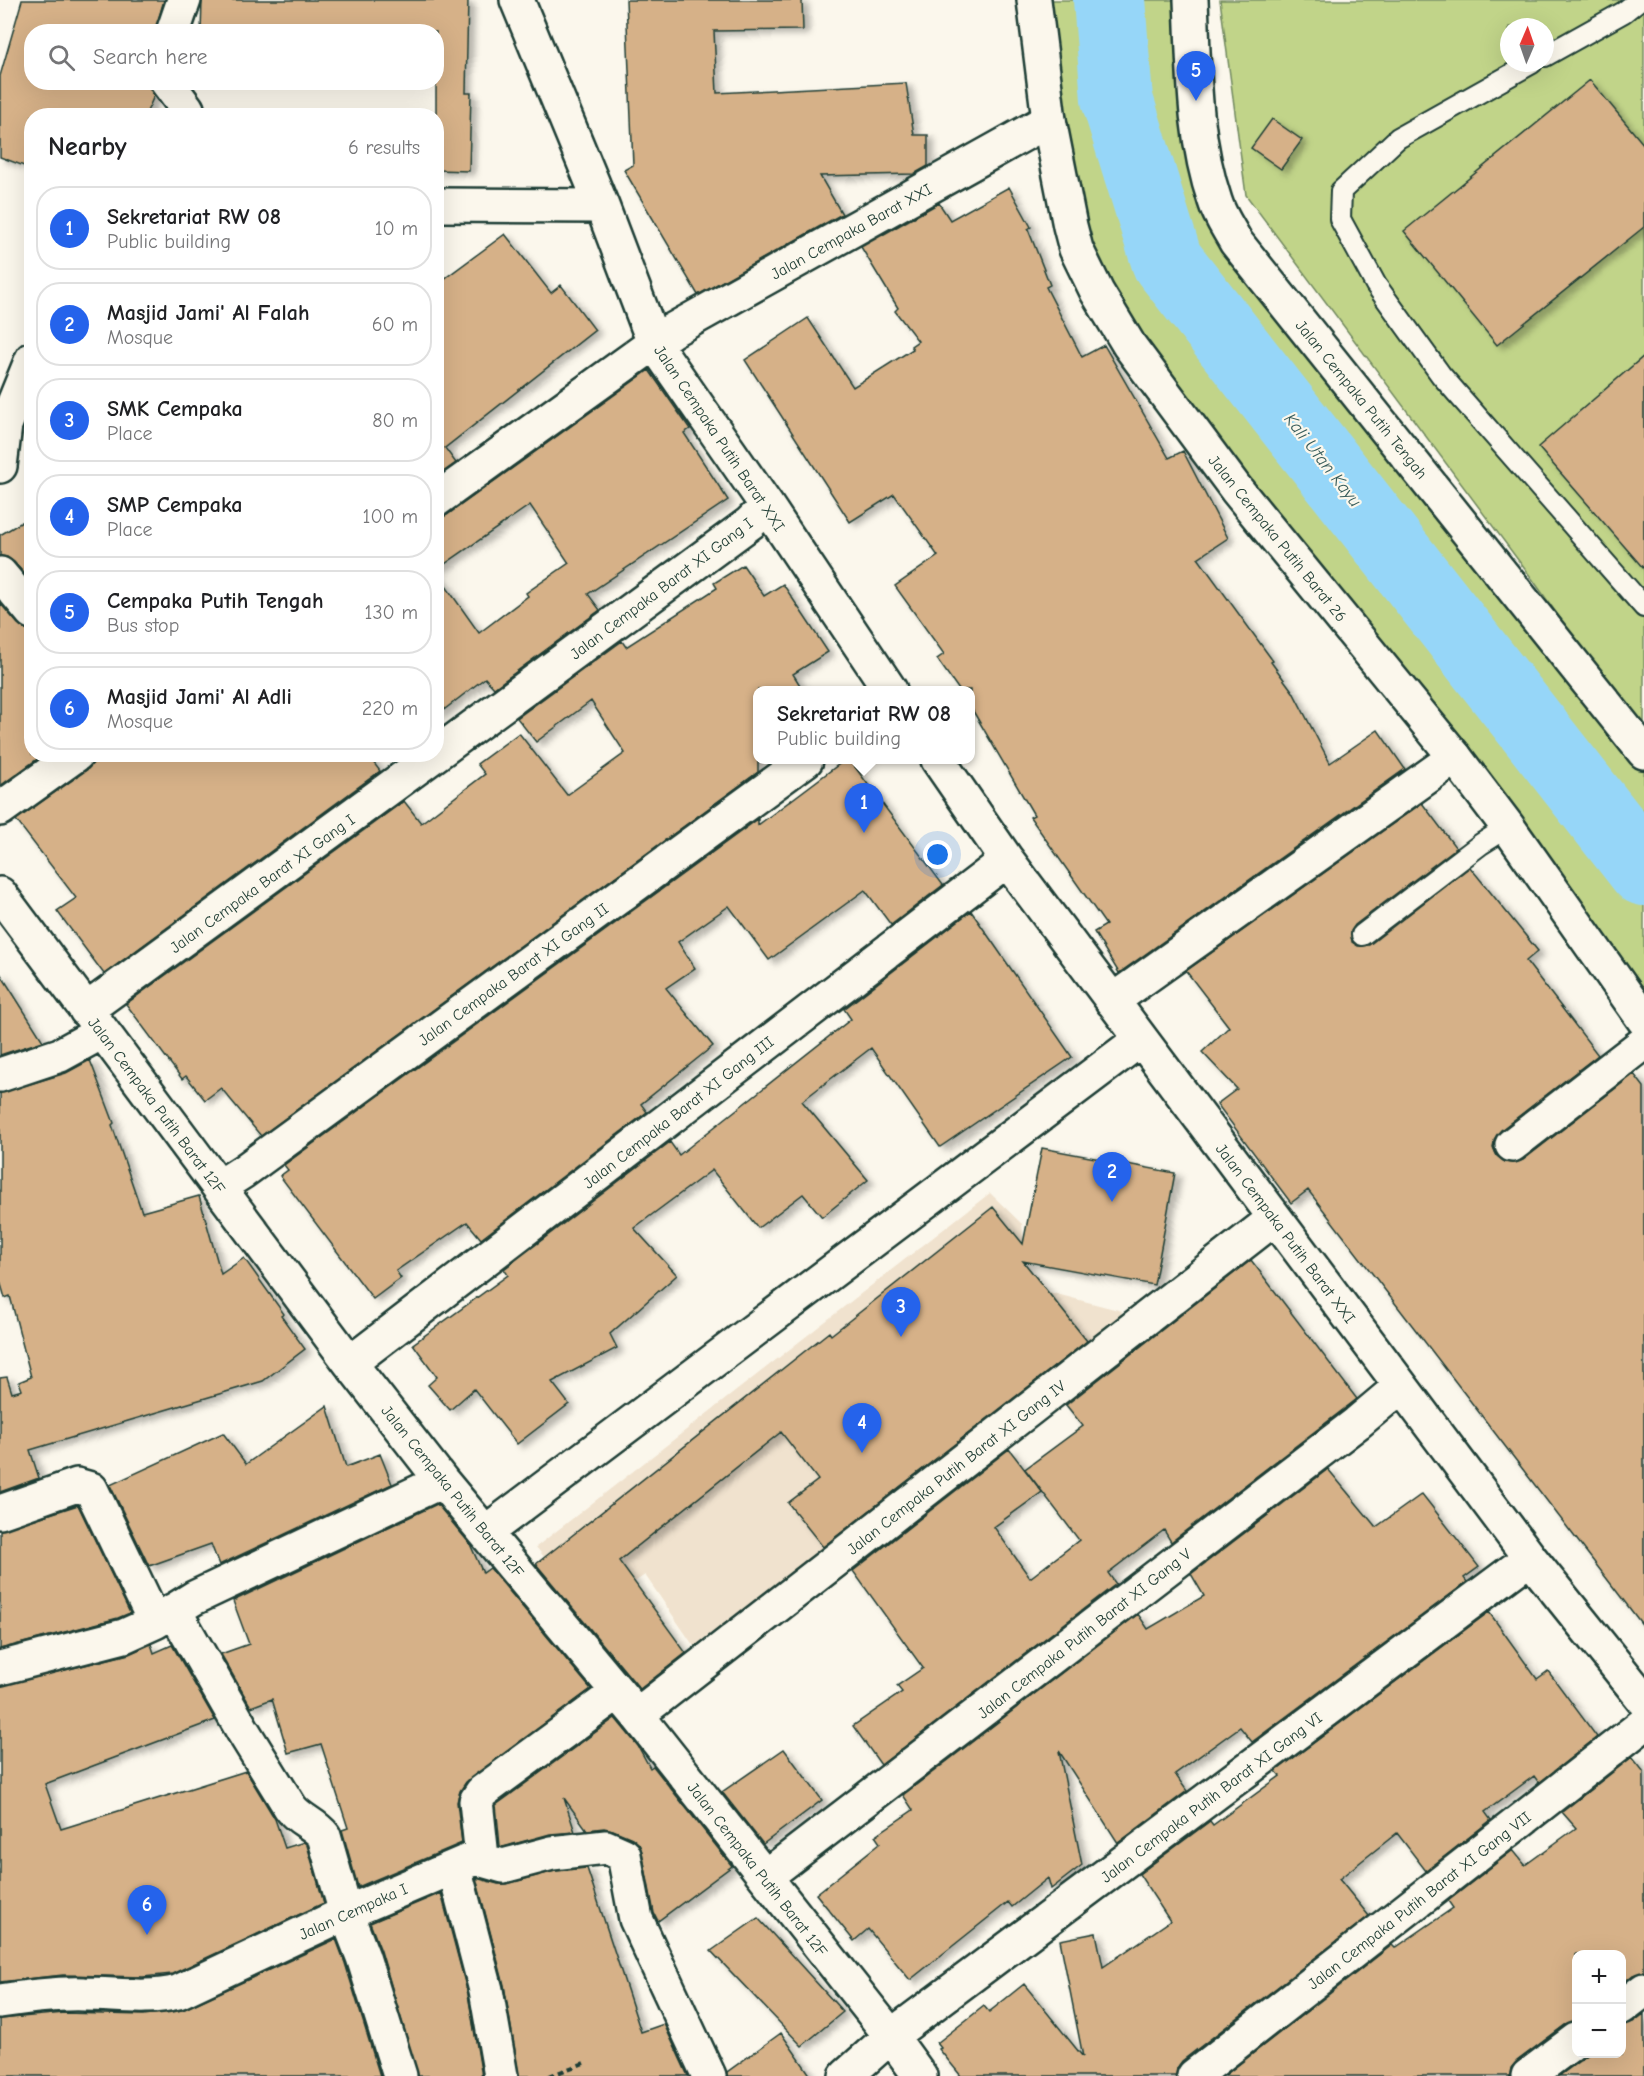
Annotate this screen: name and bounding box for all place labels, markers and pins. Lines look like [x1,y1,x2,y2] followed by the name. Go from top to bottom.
[1176,51,1216,101] pin: 5
[844,784,884,833] pin: 1
[1092,1152,1132,1202] pin: 2
[882,1288,920,1337] pin: 3
[842,1404,882,1453] pin: 4
[128,1886,166,1935] pin: 6

